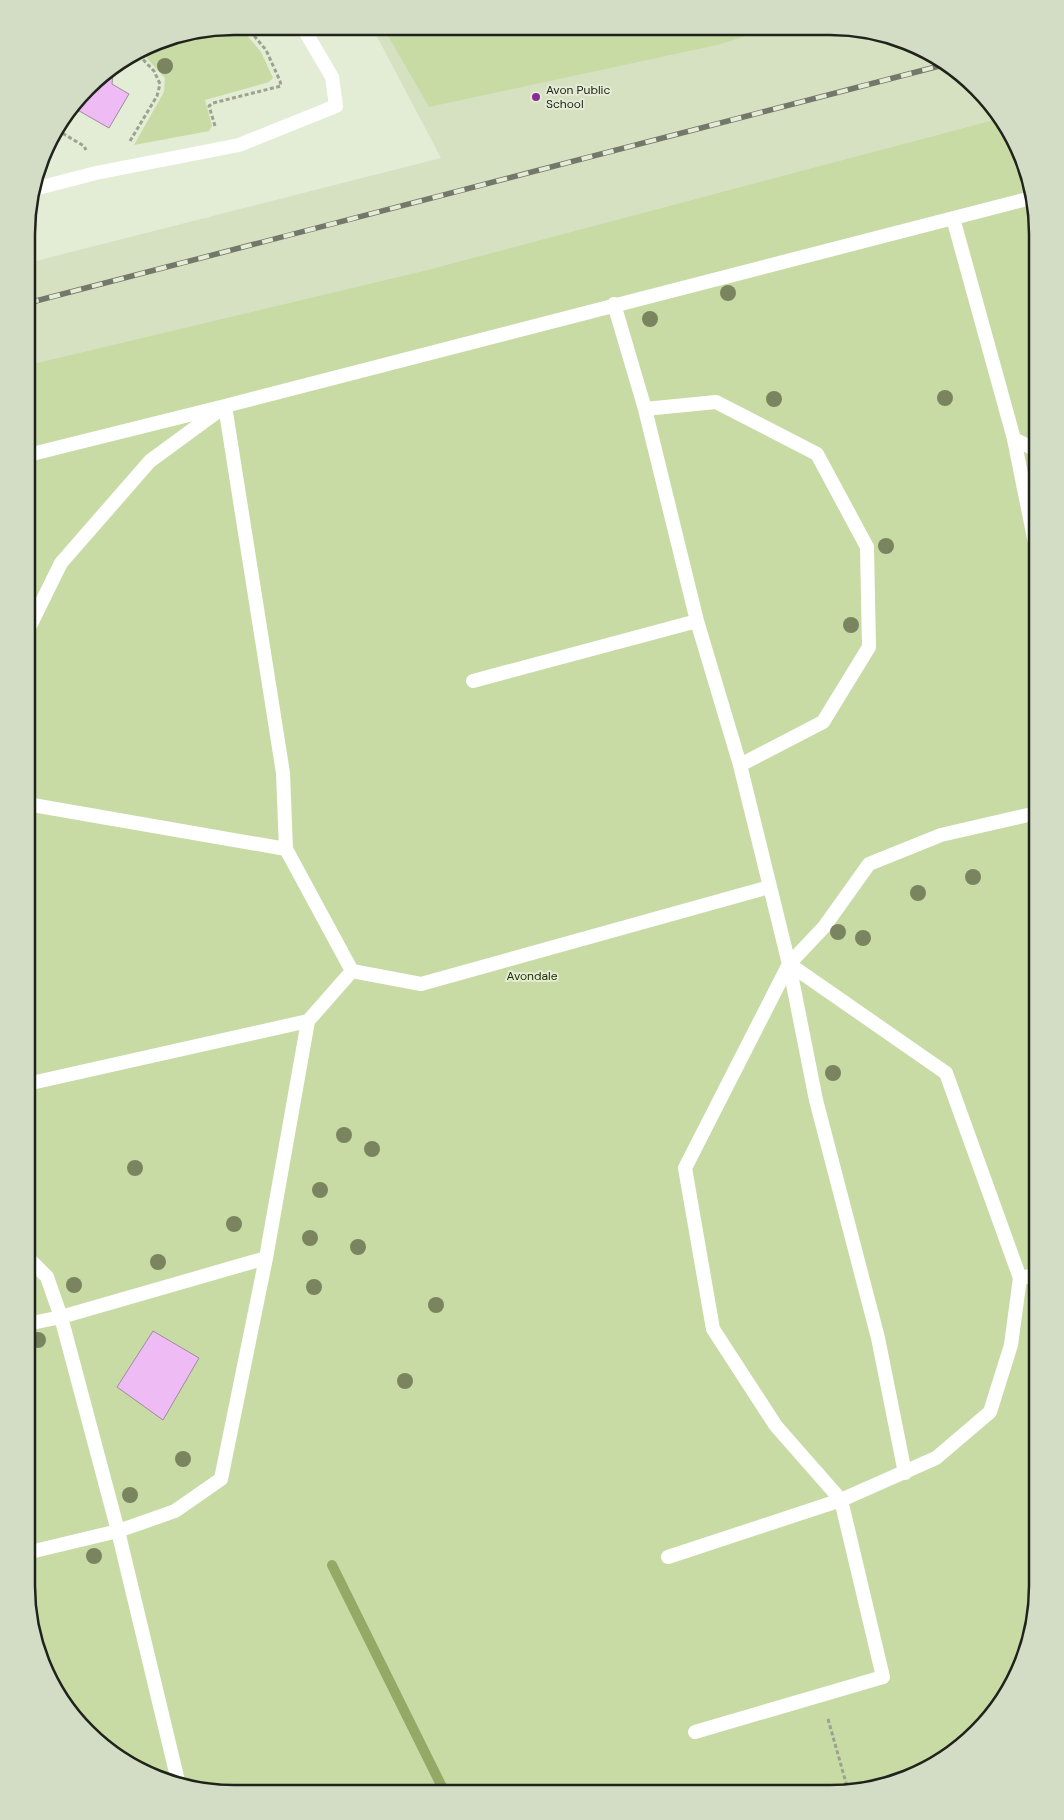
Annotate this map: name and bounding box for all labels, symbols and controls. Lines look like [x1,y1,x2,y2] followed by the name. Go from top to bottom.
[546,82,610,112] place label: Avon Public School
[530,91,542,103] marker: Avon Public School
[507,968,558,984] park label: Avondale

